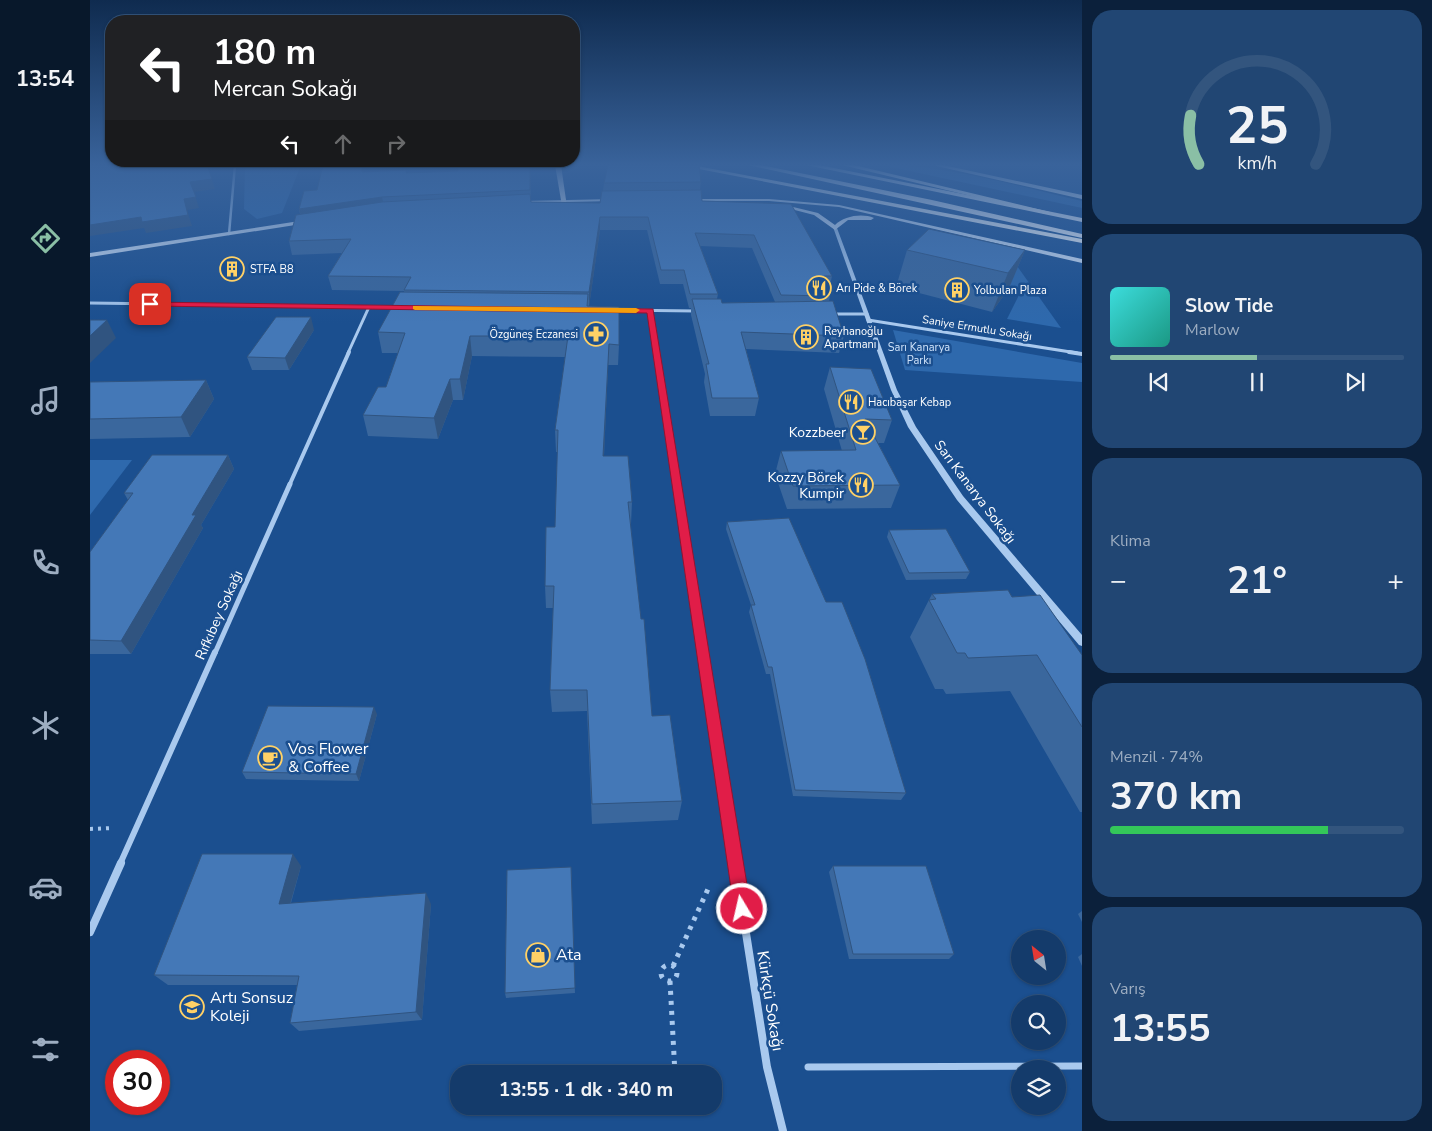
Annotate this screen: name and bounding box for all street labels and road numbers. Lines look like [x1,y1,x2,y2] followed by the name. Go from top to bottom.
[921,312,1033,344] street label: Saniye Ermutlu Sokağı
[930,436,1020,548] street label: Sarı Kanarya Sokağı
[191,567,247,663] street label: Rıfkıbey Sokağı
[751,949,789,1053] street label: Kürkçü Sokağı

